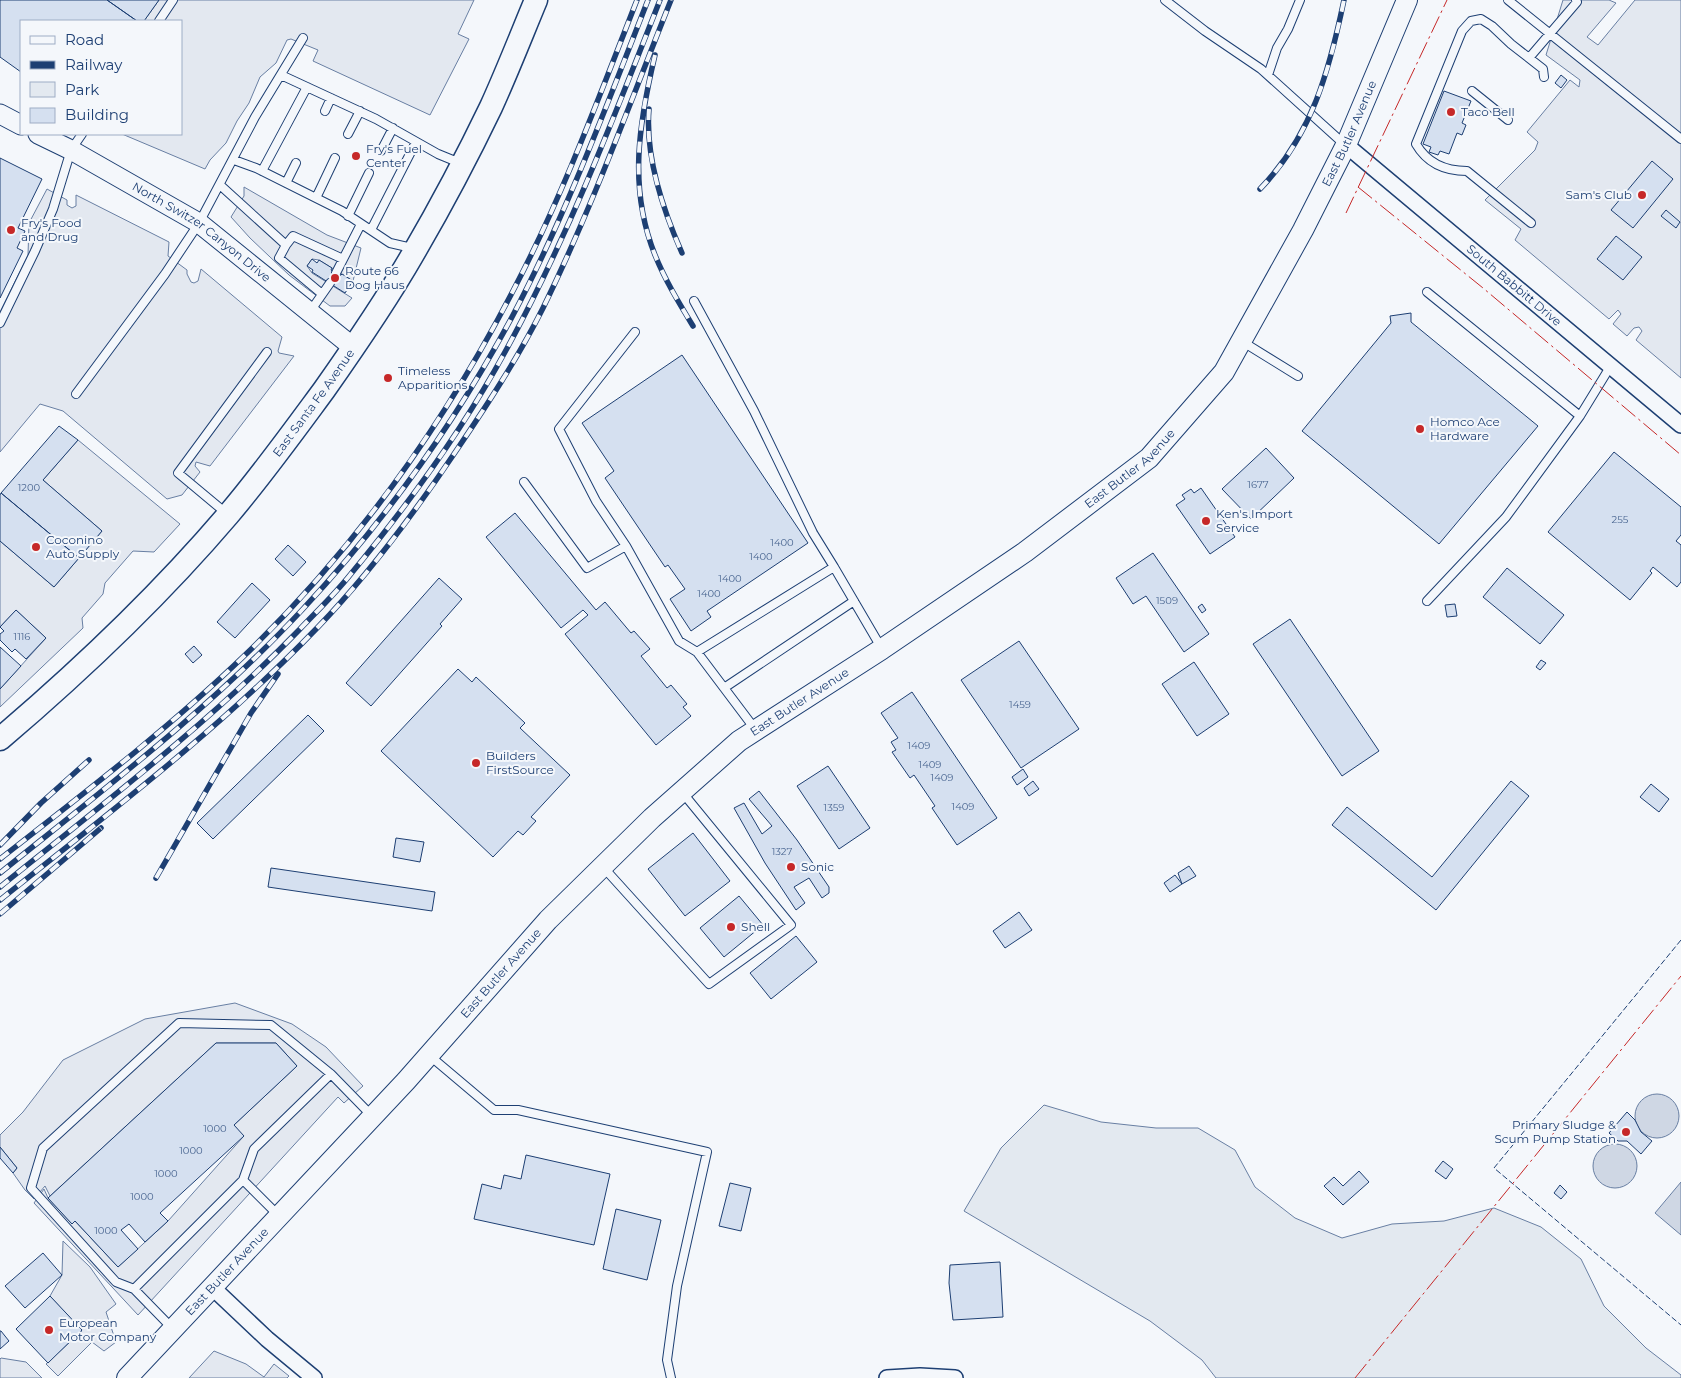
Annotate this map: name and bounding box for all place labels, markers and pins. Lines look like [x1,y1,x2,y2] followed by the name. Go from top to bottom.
[1461,104,1515,119] place label: Taco Bell
[1445,106,1457,118] marker: Taco Bell
[366,141,422,170] place label: Fry's Fuel Center
[350,150,362,162] marker: Fry's Fuel Center
[1565,187,1632,202] place label: Sam's Club
[1636,189,1648,201] marker: Sam's Club
[21,215,82,244] place label: Fry's Food and Drug
[5,224,17,236] marker: Fry's Food and Drug
[345,263,405,292] place label: Route 66 Dog Haus
[329,272,341,284] marker: Route 66 Dog Haus
[398,363,467,392] place label: Timeless Apparitions
[382,372,394,384] marker: Timeless Apparitions
[1430,414,1500,443] place label: Homco Ace Hardware
[1414,423,1426,435] marker: Homco Ace Hardware
[1216,506,1293,535] place label: Ken's Import Service
[1200,515,1212,527] marker: Ken's Import Service
[46,532,120,561] place label: Coconino Auto Supply
[30,541,42,553] marker: Coconino Auto Supply
[486,748,554,777] place label: Builders FirstSource
[470,757,482,769] marker: Builders FirstSource
[801,859,834,874] place label: Sonic
[785,861,797,873] marker: Sonic
[741,919,770,934] place label: Shell
[725,921,737,933] marker: Shell
[1494,1117,1616,1146] place label: Primary Sludge & Scum Pump Station
[1620,1126,1632,1138] marker: Primary Sludge & Scum Pump Station
[59,1315,157,1344] place label: European Motor Company
[43,1324,55,1336] marker: European Motor Company

